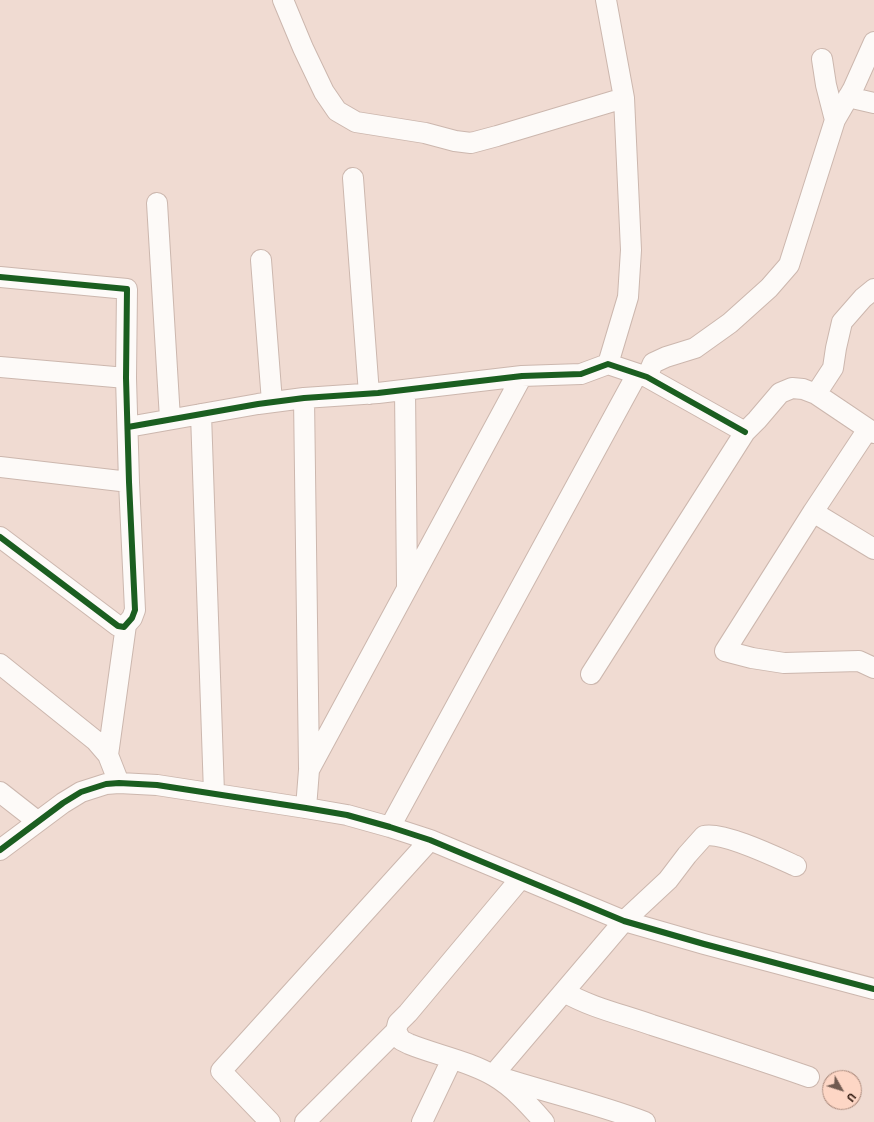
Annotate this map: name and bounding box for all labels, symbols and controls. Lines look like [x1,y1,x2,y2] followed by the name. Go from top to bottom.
[822,1070,862,1110] north arrow
[844,1090,858,1104] text: U

